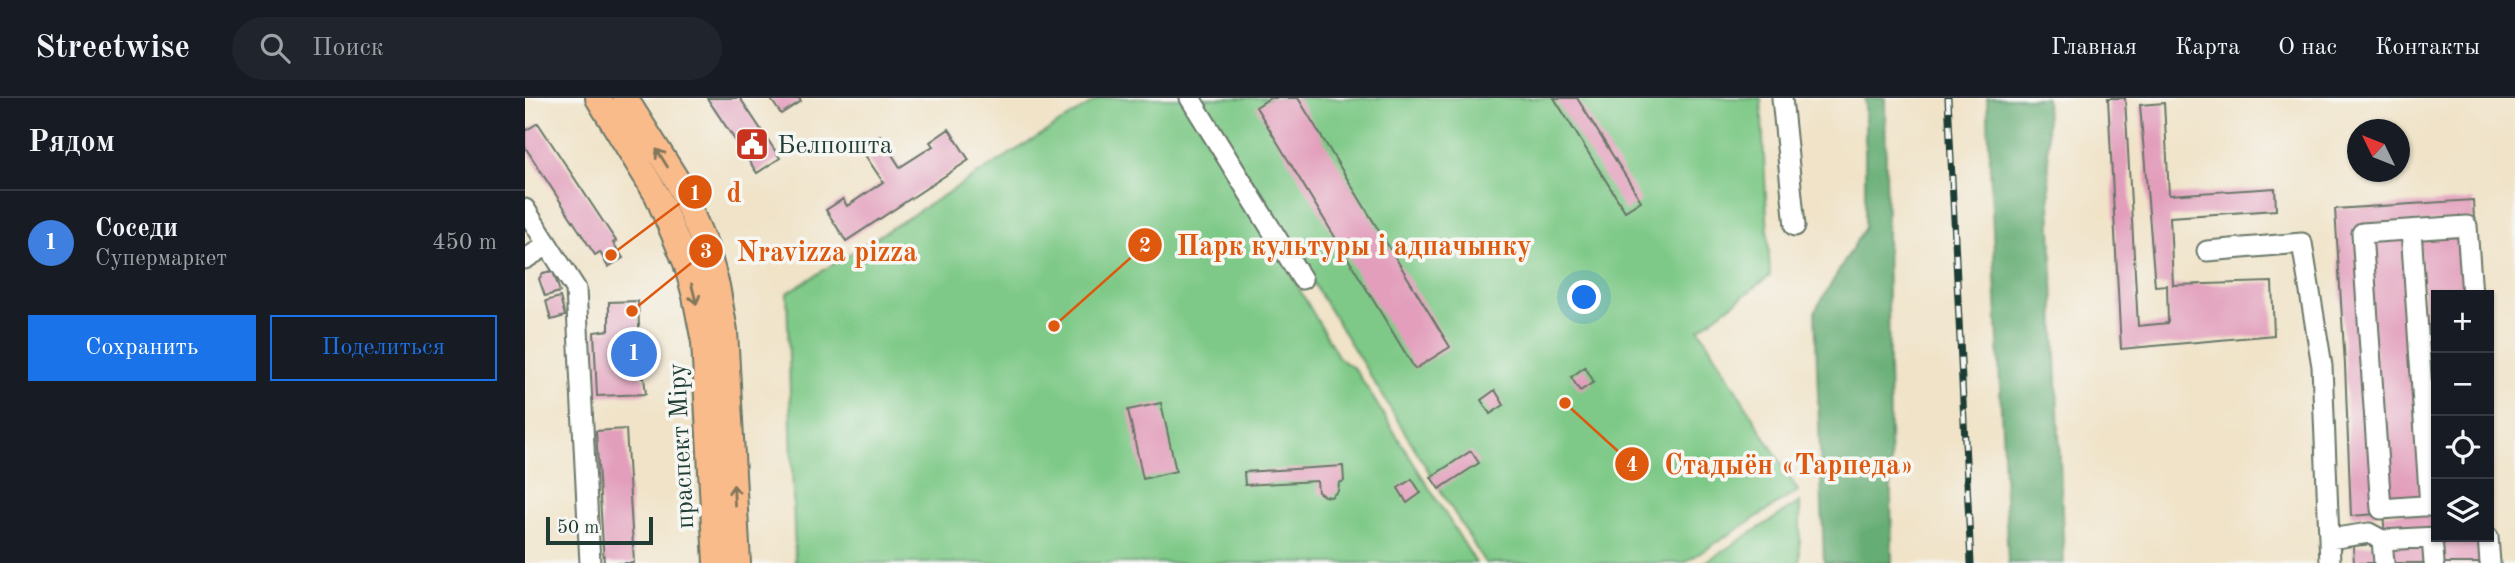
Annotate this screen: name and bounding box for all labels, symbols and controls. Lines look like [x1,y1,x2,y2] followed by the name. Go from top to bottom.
[232,17,722,80] search box
[256,29,294,67] icon: search
[35,32,190,65] text: Streetwise
[312,35,384,61] text: Поиск
[2051,36,2137,60] text: Главная
[2175,36,2240,60] text: Карта
[2278,36,2337,60] text: О нас
[2375,36,2480,60] text: Контакты
[2347,119,2410,182] north arrow
[733,125,771,163] public building icon: Белпошта
[28,128,115,158] text: Рядом
[777,133,893,159] place label: Белпошта
[655,148,669,168] one-way arrow
[677,168,755,217] callout: d
[726,181,742,209] text: d
[689,184,701,205] text: 1
[95,216,178,242] text: Соседи
[1128,221,1546,270] callout: Парк культуры і адпачынку
[688,226,932,275] callout: Nravizza pizza
[44,231,58,254] text: 1
[432,231,497,254] text: 450 m
[1176,233,1532,262] text: Парк культуры і адпачынку
[1139,236,1151,257] text: 2
[737,240,917,268] text: Nravizza pizza
[700,242,712,263] text: 3
[95,247,227,270] text: Супермаркет
[1567,280,1601,314] your location
[688,282,701,305] one-way arrow
[2431,290,2494,542] map controls
[2431,290,2494,353] button: +
[28,315,256,381] button: Сохранить
[270,315,497,381] button: Поделиться
[611,328,657,380] pin: 1
[2431,353,2494,416] button: −
[665,362,699,530] street label: праспект Міру
[2431,416,2494,479] button: locate
[1615,440,1927,489] callout: Стадыён «Тарпеда»
[1664,452,1914,481] text: Стадыён «Тарпеда»
[1626,455,1638,476] text: 4
[2431,479,2494,542] button: layers
[728,484,741,507] one-way arrow
[546,514,653,546] scale bar
[557,519,599,538] text: 50 m

